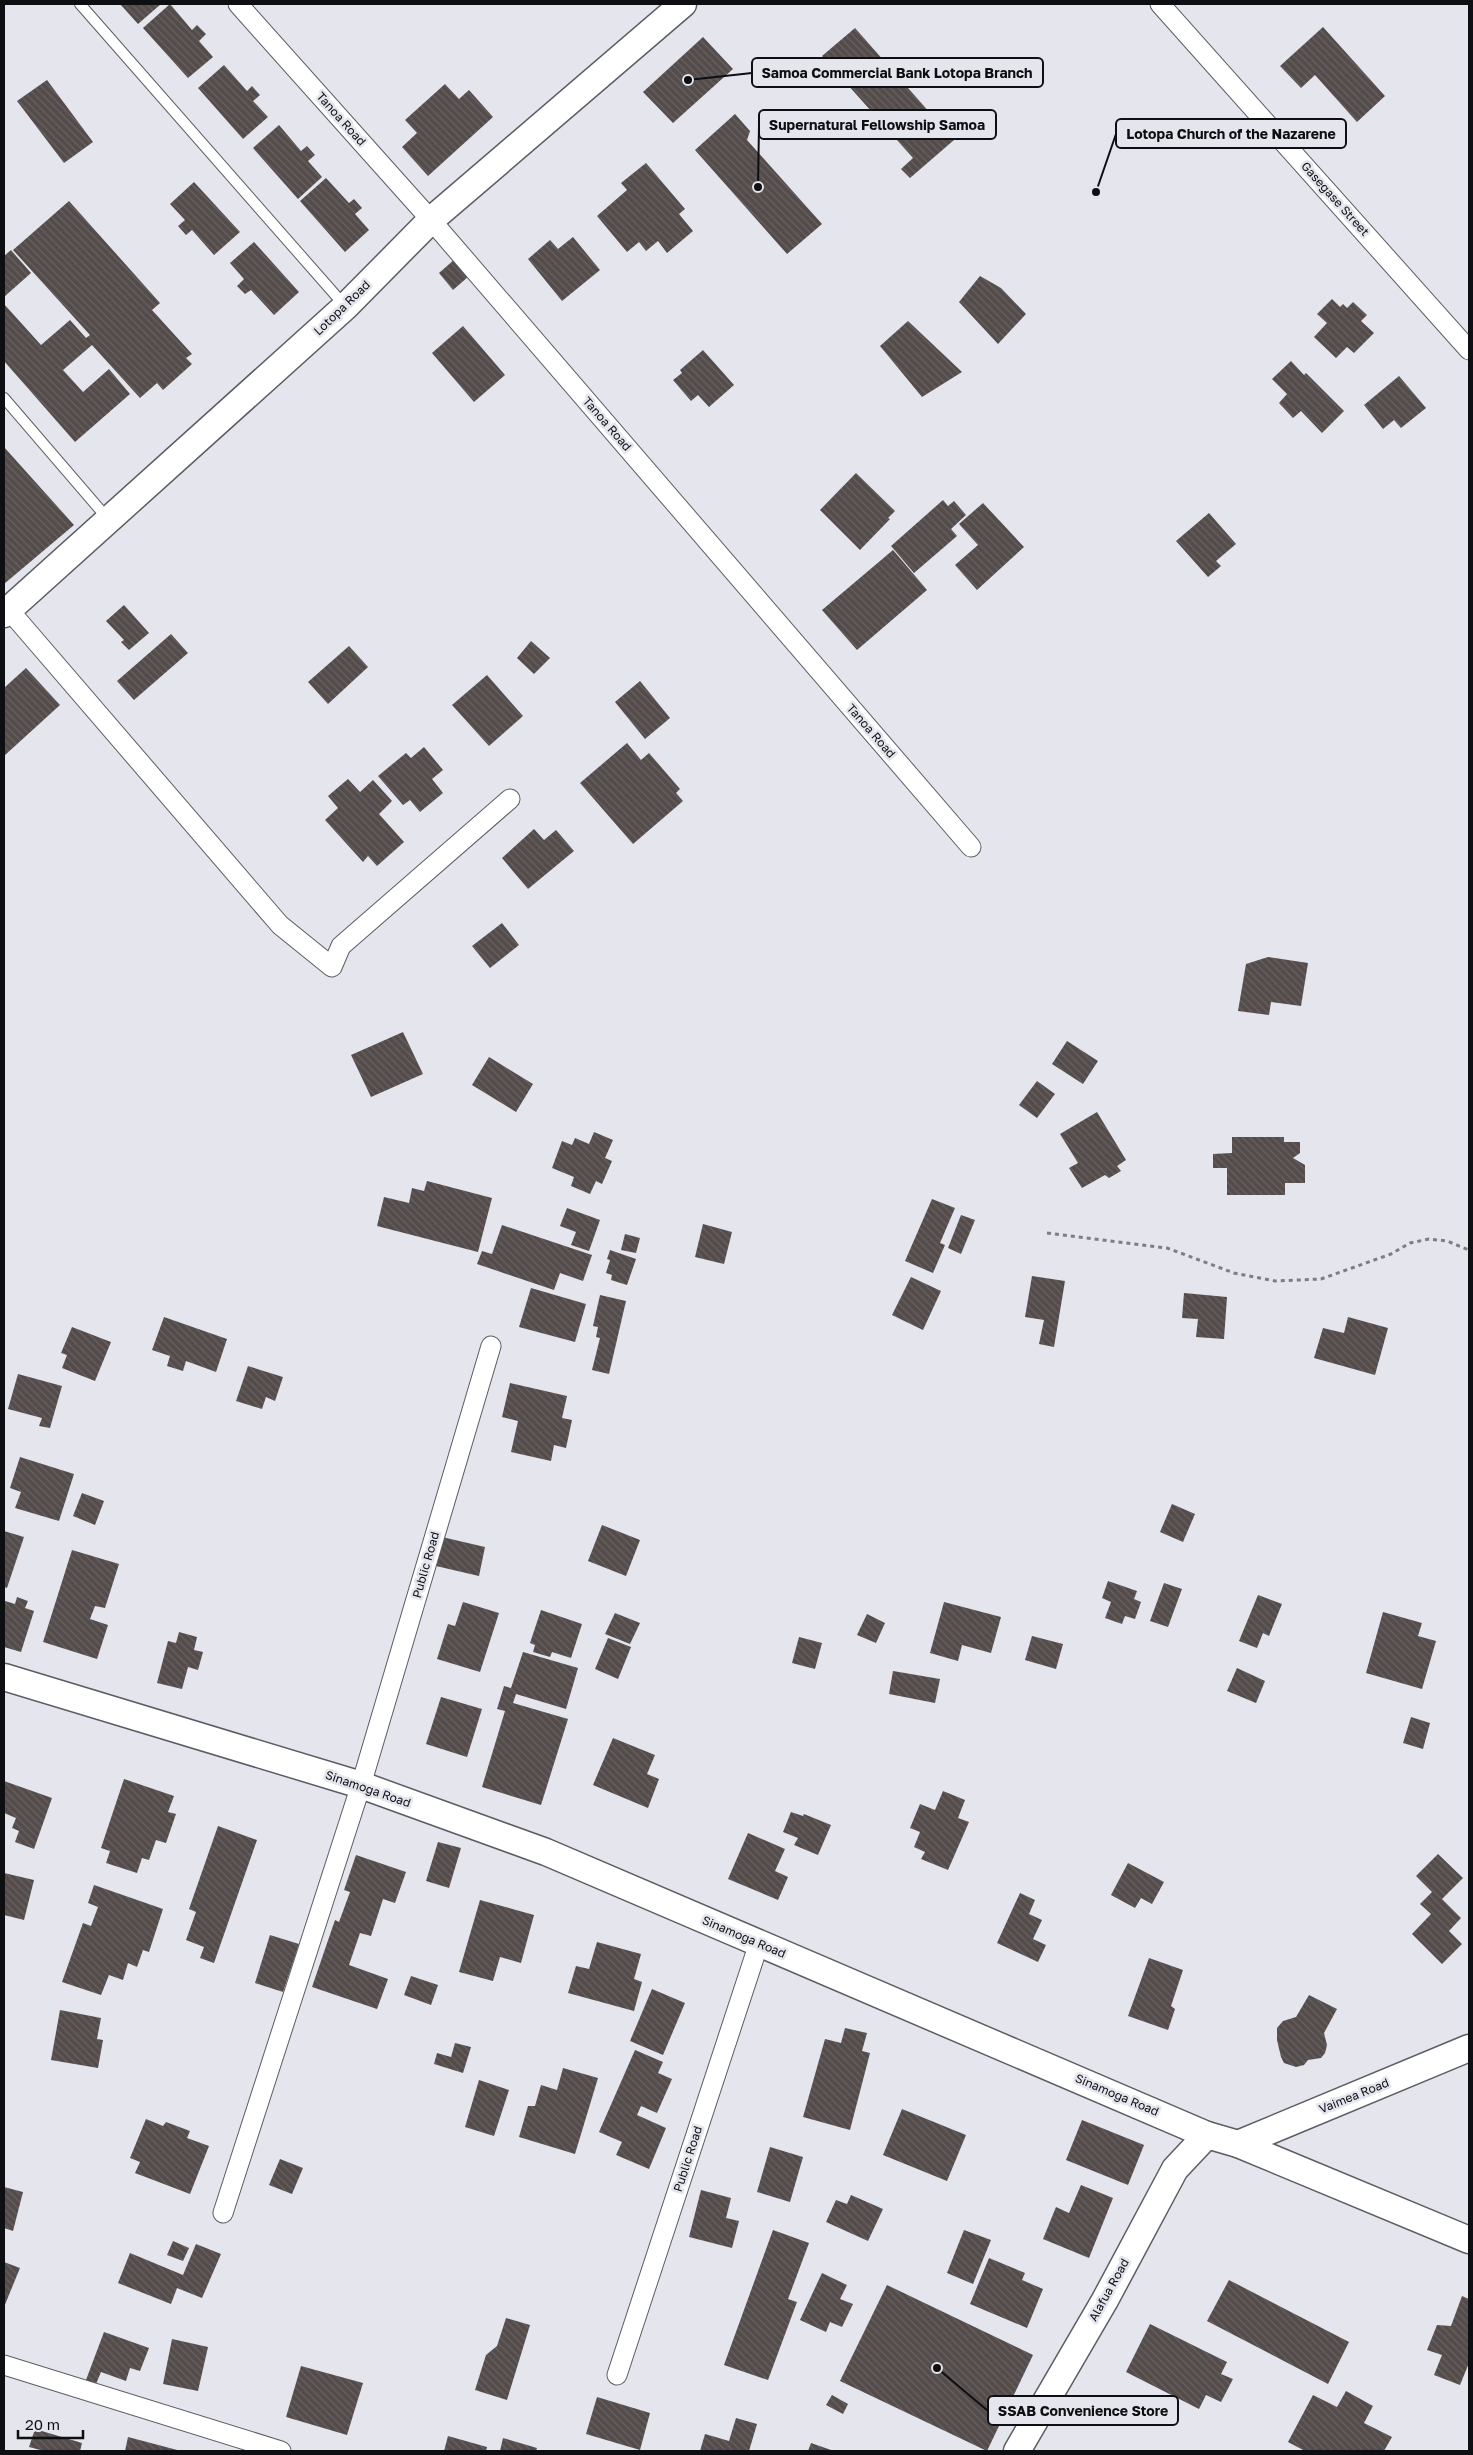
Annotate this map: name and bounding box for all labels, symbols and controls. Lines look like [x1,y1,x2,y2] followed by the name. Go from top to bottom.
[752,58,1043,87] callout: Samoa Commercial Bank Lotopa Branch
[761,64,1033,81] text: Samoa Commercial Bank Lotopa Branch
[313,89,369,149] street label: Tanoa Road
[759,110,996,139] callout: Supernatural Fellowship Samoa
[769,116,985,133] text: Supernatural Fellowship Samoa
[1116,119,1346,148] callout: Lotopa Church of the Nazarene
[1126,125,1336,142] text: Lotopa Church of the Nazarene
[1298,159,1373,239] street label: Gasegase Street
[310,277,373,338] street label: Lotopa Road
[580,394,635,454] street label: Tanoa Road
[844,701,899,761] street label: Tanoa Road
[409,1530,442,1600] street label: Public Road
[323,1767,413,1810] street label: Sinamoga Road
[700,1912,788,1961] street label: Sinamoga Road
[1073,2070,1161,2119] street label: Sinamoga Road
[1317,2075,1391,2116] street label: Vaimea Road
[670,2124,705,2194] street label: Public Road
[1085,2256,1132,2324] street label: Alafua Road
[988,2396,1178,2425] callout: SSAB Convenience Store
[998,2402,1168,2419] text: SSAB Convenience Store
[18,2408,82,2440] scale bar
[25,2415,60,2433] text: 20 m

